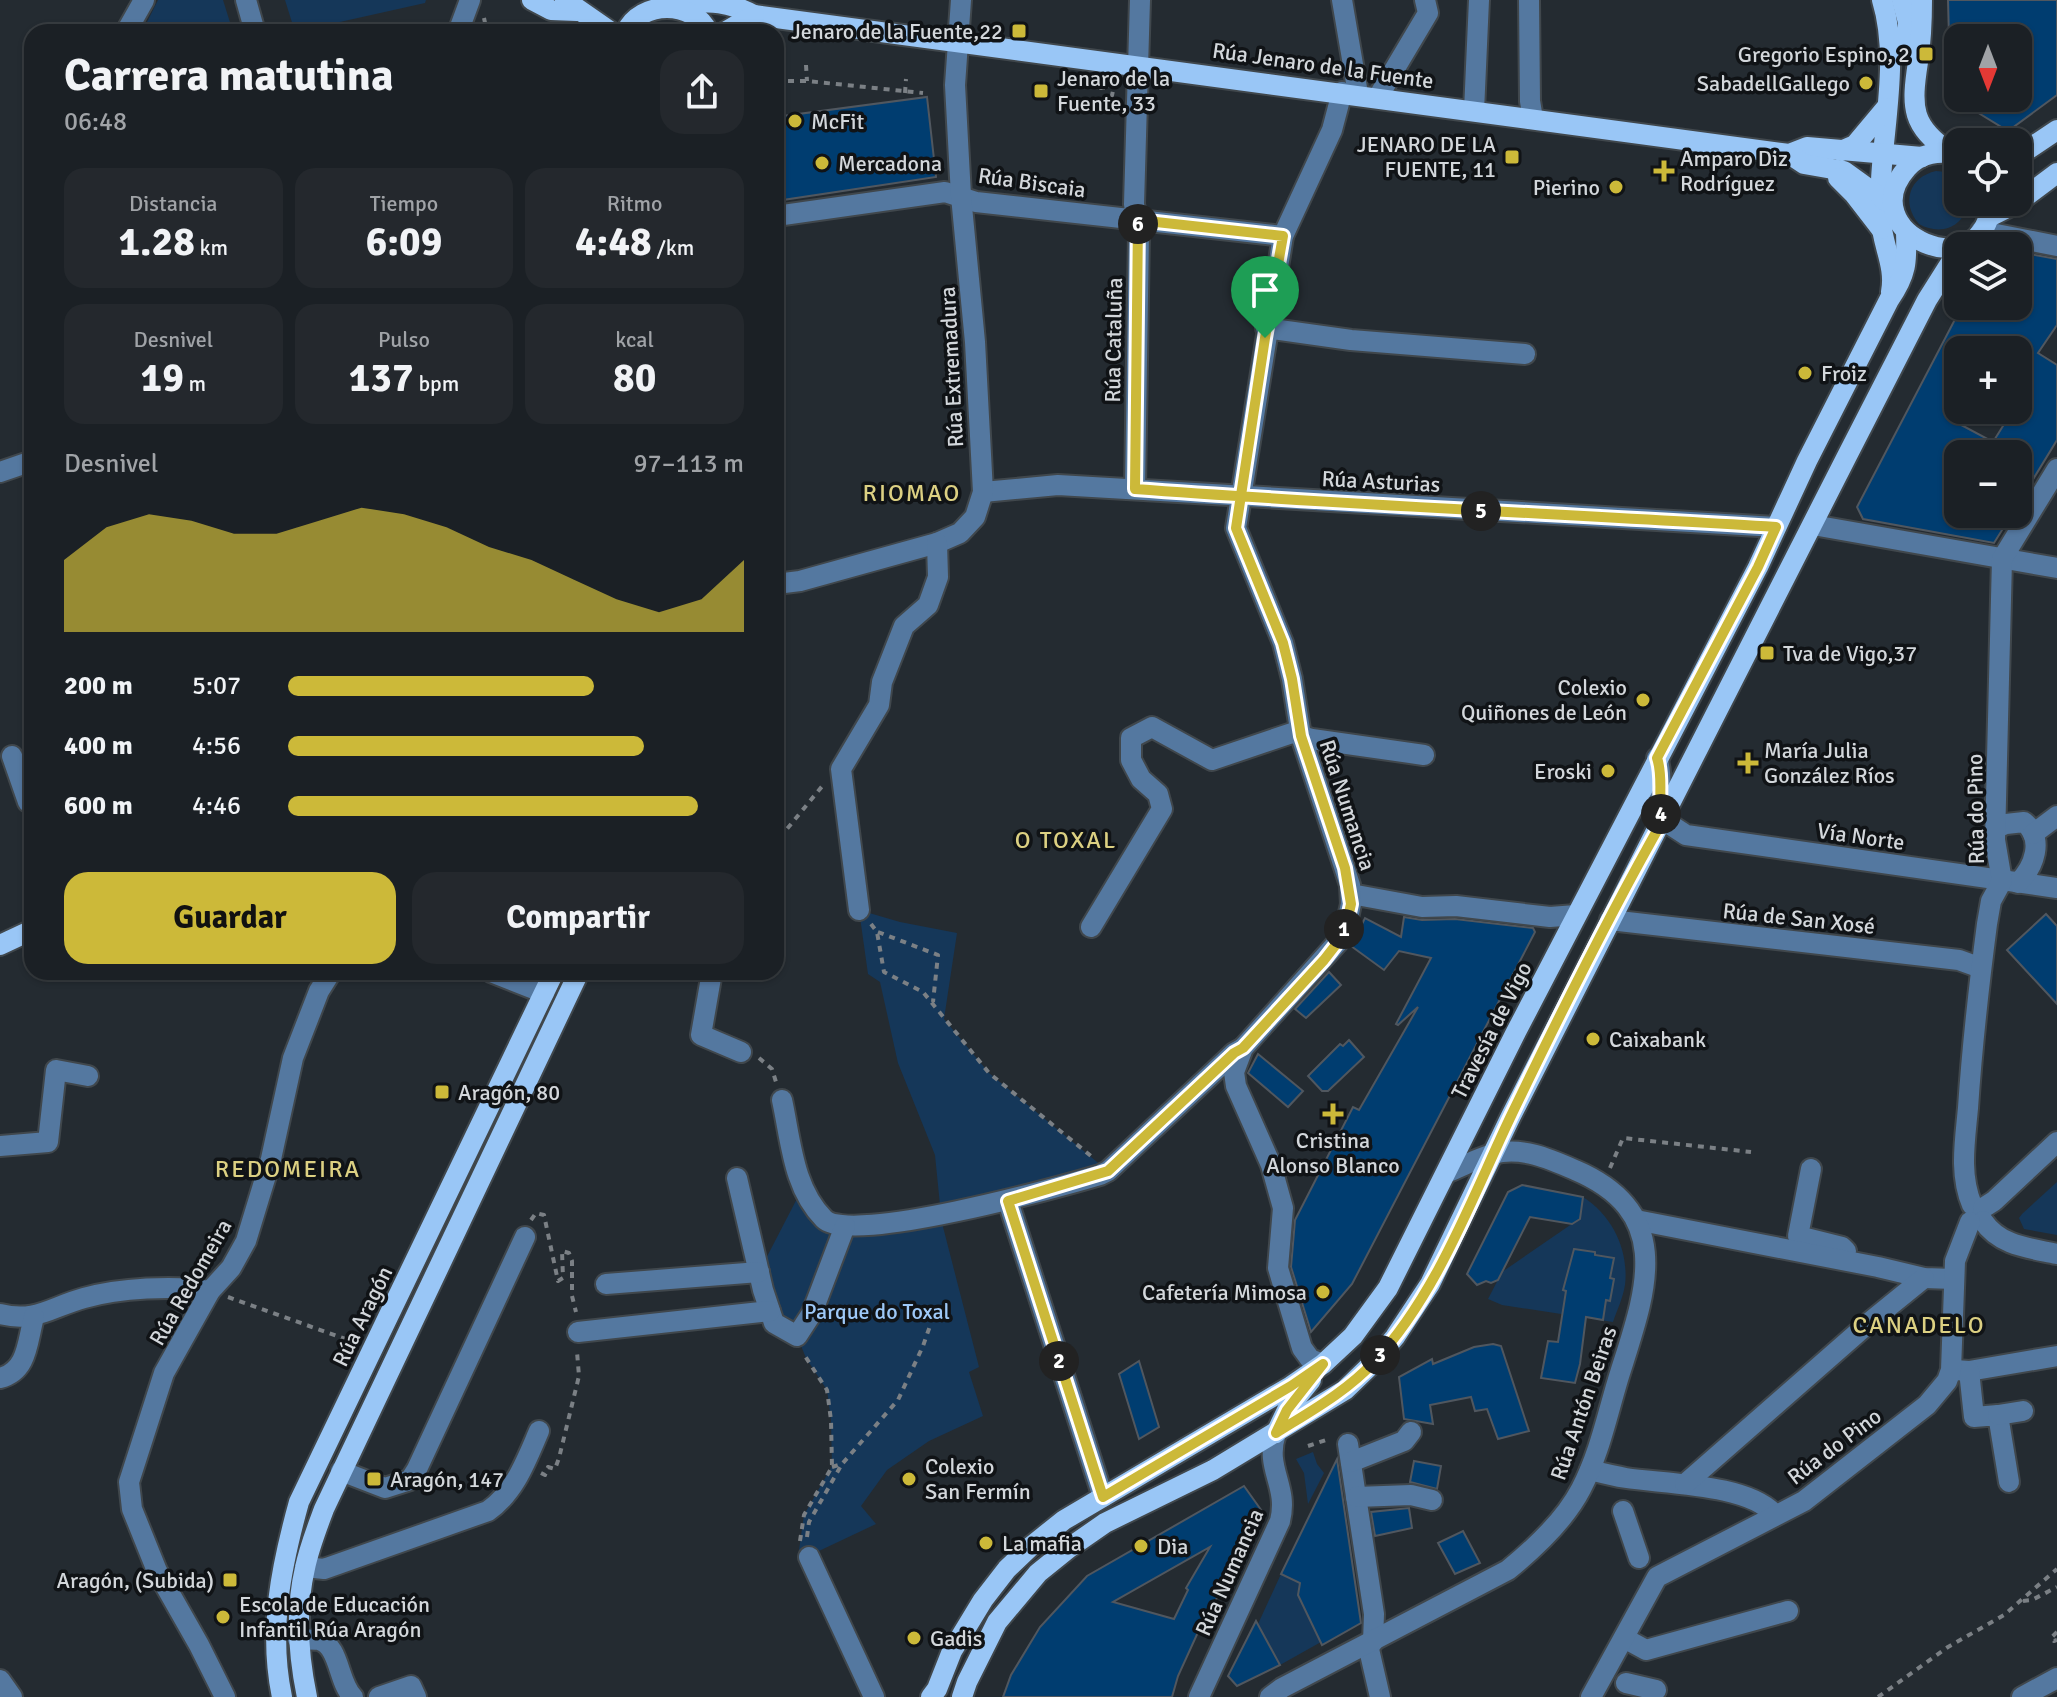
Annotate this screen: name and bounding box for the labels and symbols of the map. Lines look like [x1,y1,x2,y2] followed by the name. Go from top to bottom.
[791,18,1003,45] place label: Jenaro de la Fuente,22
[1010,22,1028,40] marker: Jenaro de la Fuente,22
[1944,24,2032,112] north arrow
[1211,37,1435,94] street label: Rúa Jenaro de la Fuente
[1738,41,1910,68] place label: Gregorio Espino, 2
[1917,45,1935,63] marker: Gregorio Espino, 2
[1057,65,1170,117] place label: Jenaro de la Fuente, 33
[1697,70,1850,97] place label: SabadellGallego
[1857,74,1875,92] marker: SabadellGallego
[1032,82,1050,100] marker: Jenaro de la Fuente, 33
[811,108,864,135] place label: McFit
[786,112,804,130] marker: McFit
[1357,131,1497,183] place label: JENARO DE LA FUENTE, 11
[1680,145,1788,197] place label: Amparo Diz Rodríguez
[1503,148,1521,166] marker: JENARO DE LA FUENTE, 11
[838,150,942,177] place label: Mercadona
[813,154,831,172] marker: Mercadona
[976,162,1087,203] street label: Rúa Biscaia
[1655,162,1673,180] marker: Amparo Diz Rodríguez
[1533,174,1600,201] place label: Pierino
[1607,178,1625,196] marker: Pierino
[1118,204,1158,244] pin: 6
[1231,256,1299,338] pin
[1099,277,1128,403] street label: Rúa Cataluña
[934,286,969,448] street label: Rúa Extremadura
[1821,360,1867,387] place label: Froiz
[1796,364,1814,382] marker: Froiz
[1321,465,1441,498] street label: Rúa Asturias
[863,478,961,508] district label: RIOMAO
[1461,491,1501,531] pin: 5
[1783,640,1917,667] place label: Tva de Vigo,37
[1758,644,1776,662] marker: Tva de Vigo,37
[1461,674,1627,726] place label: Colexio Quiñones de León
[1634,691,1652,709] marker: Colexio Quiñones de León
[1314,736,1381,874] street label: Rúa Numancia
[1764,737,1895,789] place label: María Julia González Ríos
[1961,753,1990,865] street label: Rúa do Pino
[1739,754,1757,772] marker: María Julia González Ríos
[1534,758,1592,785] place label: Eroski
[1599,762,1617,780] marker: Eroski
[1641,794,1681,834] pin: 4
[1815,817,1906,856] street label: Vía Norte
[1015,825,1117,855] district label: O TOXAL
[1721,897,1876,940] street label: Rúa de San Xosé
[1324,909,1364,949] pin: 1
[1445,957,1538,1103] street label: Travesía de Vigo
[1609,1026,1706,1053] place label: Caixabank
[1584,1030,1602,1048] marker: Caixabank
[458,1079,560,1106] place label: Aragón, 80
[433,1083,451,1101] marker: Aragón, 80
[1324,1105,1342,1123] marker: Cristina Alonso Blanco
[1266,1127,1400,1179] place label: Cristina Alonso Blanco
[215,1154,361,1184] district label: REDOMEIRA
[143,1214,237,1350] street label: Rúa Redomeira
[327,1262,398,1371] street label: Rúa Aragón
[1142,1279,1307,1306] place label: Cafetería Mimosa
[1314,1283,1332,1301] marker: Cafetería Mimosa
[804,1298,950,1325] park label: Parque do Toxal
[1853,1310,1985,1340] district label: CANADELO
[1545,1323,1622,1484] street label: Rúa Antón Beiras
[1360,1335,1400,1375] pin: 3
[1039,1341,1079,1381] pin: 2
[1782,1402,1887,1490] street label: Rúa do Pino
[925,1453,1031,1505] place label: Colexio San Fermín
[390,1466,504,1493] place label: Aragón, 147
[365,1470,383,1488] marker: Aragón, 147
[900,1470,918,1488] marker: Colexio San Fermín
[1189,1505,1269,1640] street label: Rúa Numancia
[1002,1530,1082,1557] place label: La mafia
[1157,1533,1188,1560] place label: Dia
[977,1534,995,1552] marker: La mafia
[1132,1537,1150,1555] marker: Dia
[57,1567,214,1594] place label: Aragón, (Subida)
[221,1571,239,1589] marker: Aragón, (Subida)
[239,1591,430,1643] place label: Escola de Educación Infantil Rúa Aragón
[214,1608,232,1626] marker: Escola de Educación Infantil Rúa Aragón
[930,1625,982,1652] place label: Gadis
[905,1629,923,1647] marker: Gadis

